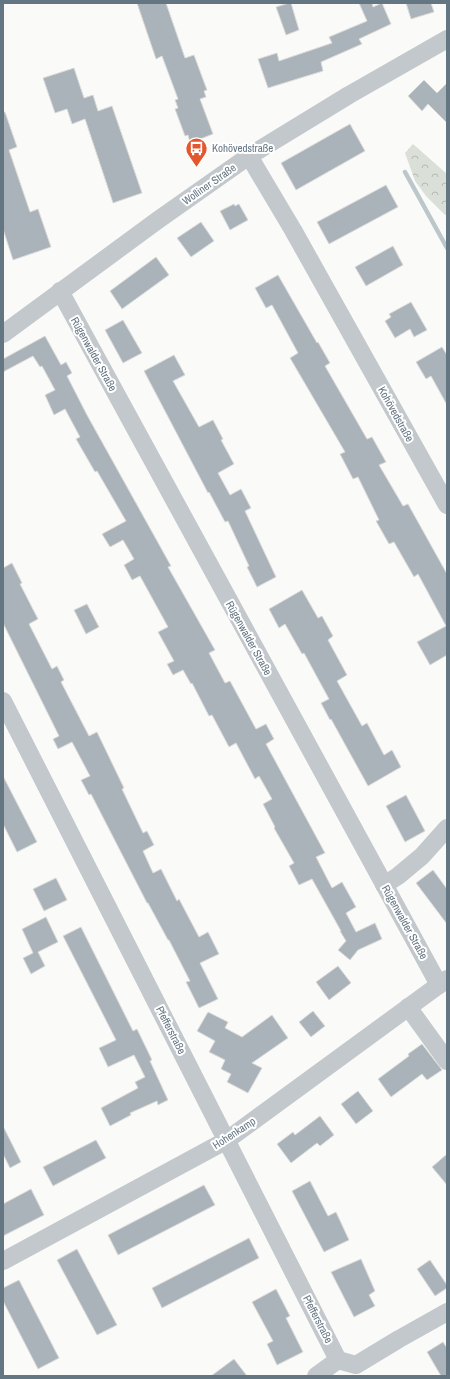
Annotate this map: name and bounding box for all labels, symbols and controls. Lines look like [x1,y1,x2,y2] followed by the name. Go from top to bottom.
[184,135,210,168] bus stop icon: Kohövedstraße
[212,141,273,155] place label: Kohövedstraße
[179,160,239,208] street label: Wolliner Straße
[68,314,120,394] street label: Rügenwalder Straße
[375,384,417,444] street label: Kohövedstraße
[223,598,275,678] street label: Rügenwalder Straße
[379,882,431,962] street label: Rügenwalder Straße
[153,1004,189,1056] street label: Pfefferstraße
[210,1114,258,1152] street label: Hohenkamp
[300,1293,336,1345] street label: Pfefferstraße

